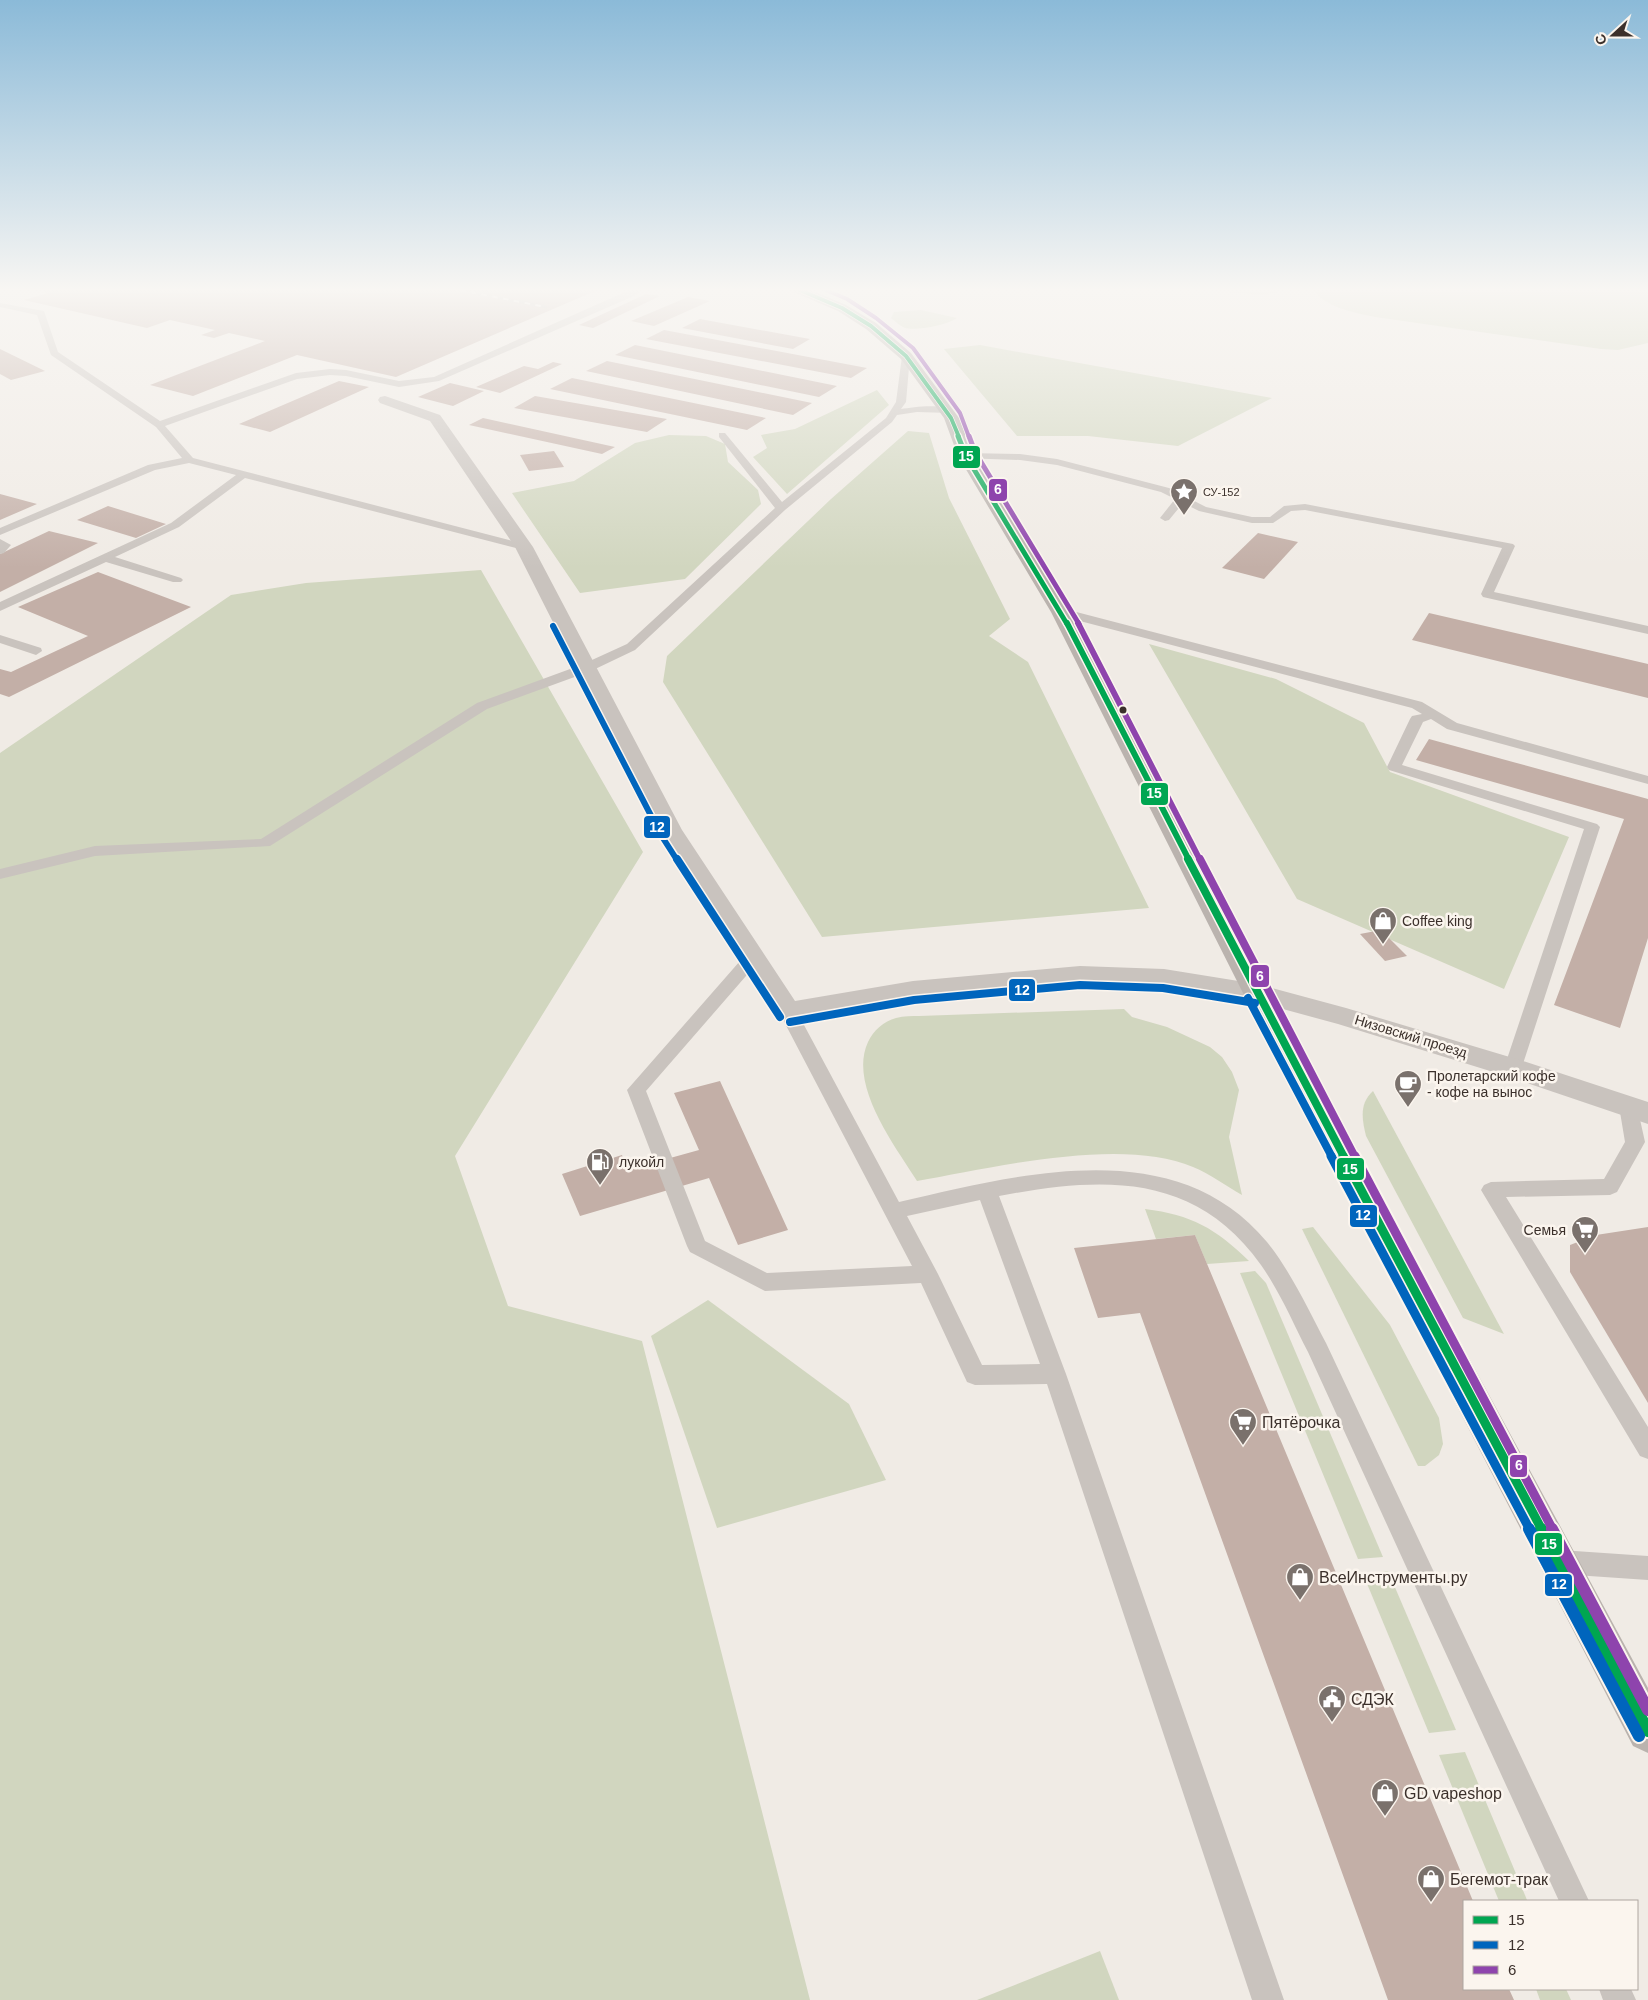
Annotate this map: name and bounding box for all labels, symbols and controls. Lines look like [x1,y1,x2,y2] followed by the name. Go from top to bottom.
[1588,10,1638,60] north arrow
[1592,32,1610,47] text: С
[952,445,981,469] line badge: 15
[958,448,974,464] text: 15
[1169,477,1199,516] place icon: СУ-152
[988,478,1008,502] line badge: 6
[994,481,1002,497] text: 6
[1203,486,1240,498] place label: СУ-152
[1118,705,1128,715] unlabelled marker
[1140,782,1169,806] line badge: 15
[1146,785,1162,801] text: 15
[643,815,671,839] line badge: 12
[649,819,665,835] text: 12
[1368,906,1398,945] shop icon: Coffee king
[1402,913,1473,929] place label: Coffee king
[1250,964,1270,988] line badge: 6
[1256,968,1264,984] text: 6
[1008,978,1036,1002] line badge: 12
[1014,982,1030,998] text: 12
[1353,1011,1469,1061] street label: Низовский проезд
[1427,1068,1556,1100] place label: Пролетарский кофе - кофе на вынос
[1393,1069,1423,1108] cafe icon: Пролетарский кофе - кофе на вынос
[585,1147,615,1186] fuel station icon: лукойл
[619,1154,664,1170] place label: лукойл
[1336,1157,1365,1181] line badge: 15
[1342,1161,1358,1177] text: 15
[1349,1204,1378,1228] line badge: 12
[1355,1207,1371,1223] text: 12
[1570,1215,1600,1254] supermarket icon: Семья
[1524,1222,1566,1238] place label: Семья
[1228,1407,1258,1446] supermarket icon: Пятёрочка
[1262,1414,1341,1431] place label: Пятёрочка
[1509,1454,1528,1478] line badge: 6
[1515,1457,1523,1473] text: 6
[1534,1532,1563,1556] line badge: 15
[1541,1536,1557,1552] text: 15
[1285,1562,1315,1601] shop icon: ВсеИнструменты.ру
[1319,1569,1468,1586] place label: ВсеИнструменты.ру
[1544,1573,1573,1597] line badge: 12
[1551,1576,1567,1592] text: 12
[1317,1684,1347,1723] public building icon: СДЭК
[1351,1691,1395,1708] place label: СДЭК
[1370,1778,1400,1817] shop icon: GD vapeshop
[1404,1785,1502,1802] place label: GD vapeshop
[1416,1864,1446,1903] shop icon: Бегемот-трак
[1450,1871,1549,1888] place label: Бегемот-трак
[1463,1900,1638,1990] legend
[1508,1911,1525,1928] text: 15
[1508,1936,1525,1953] text: 12
[1508,1961,1516,1978] text: 6

